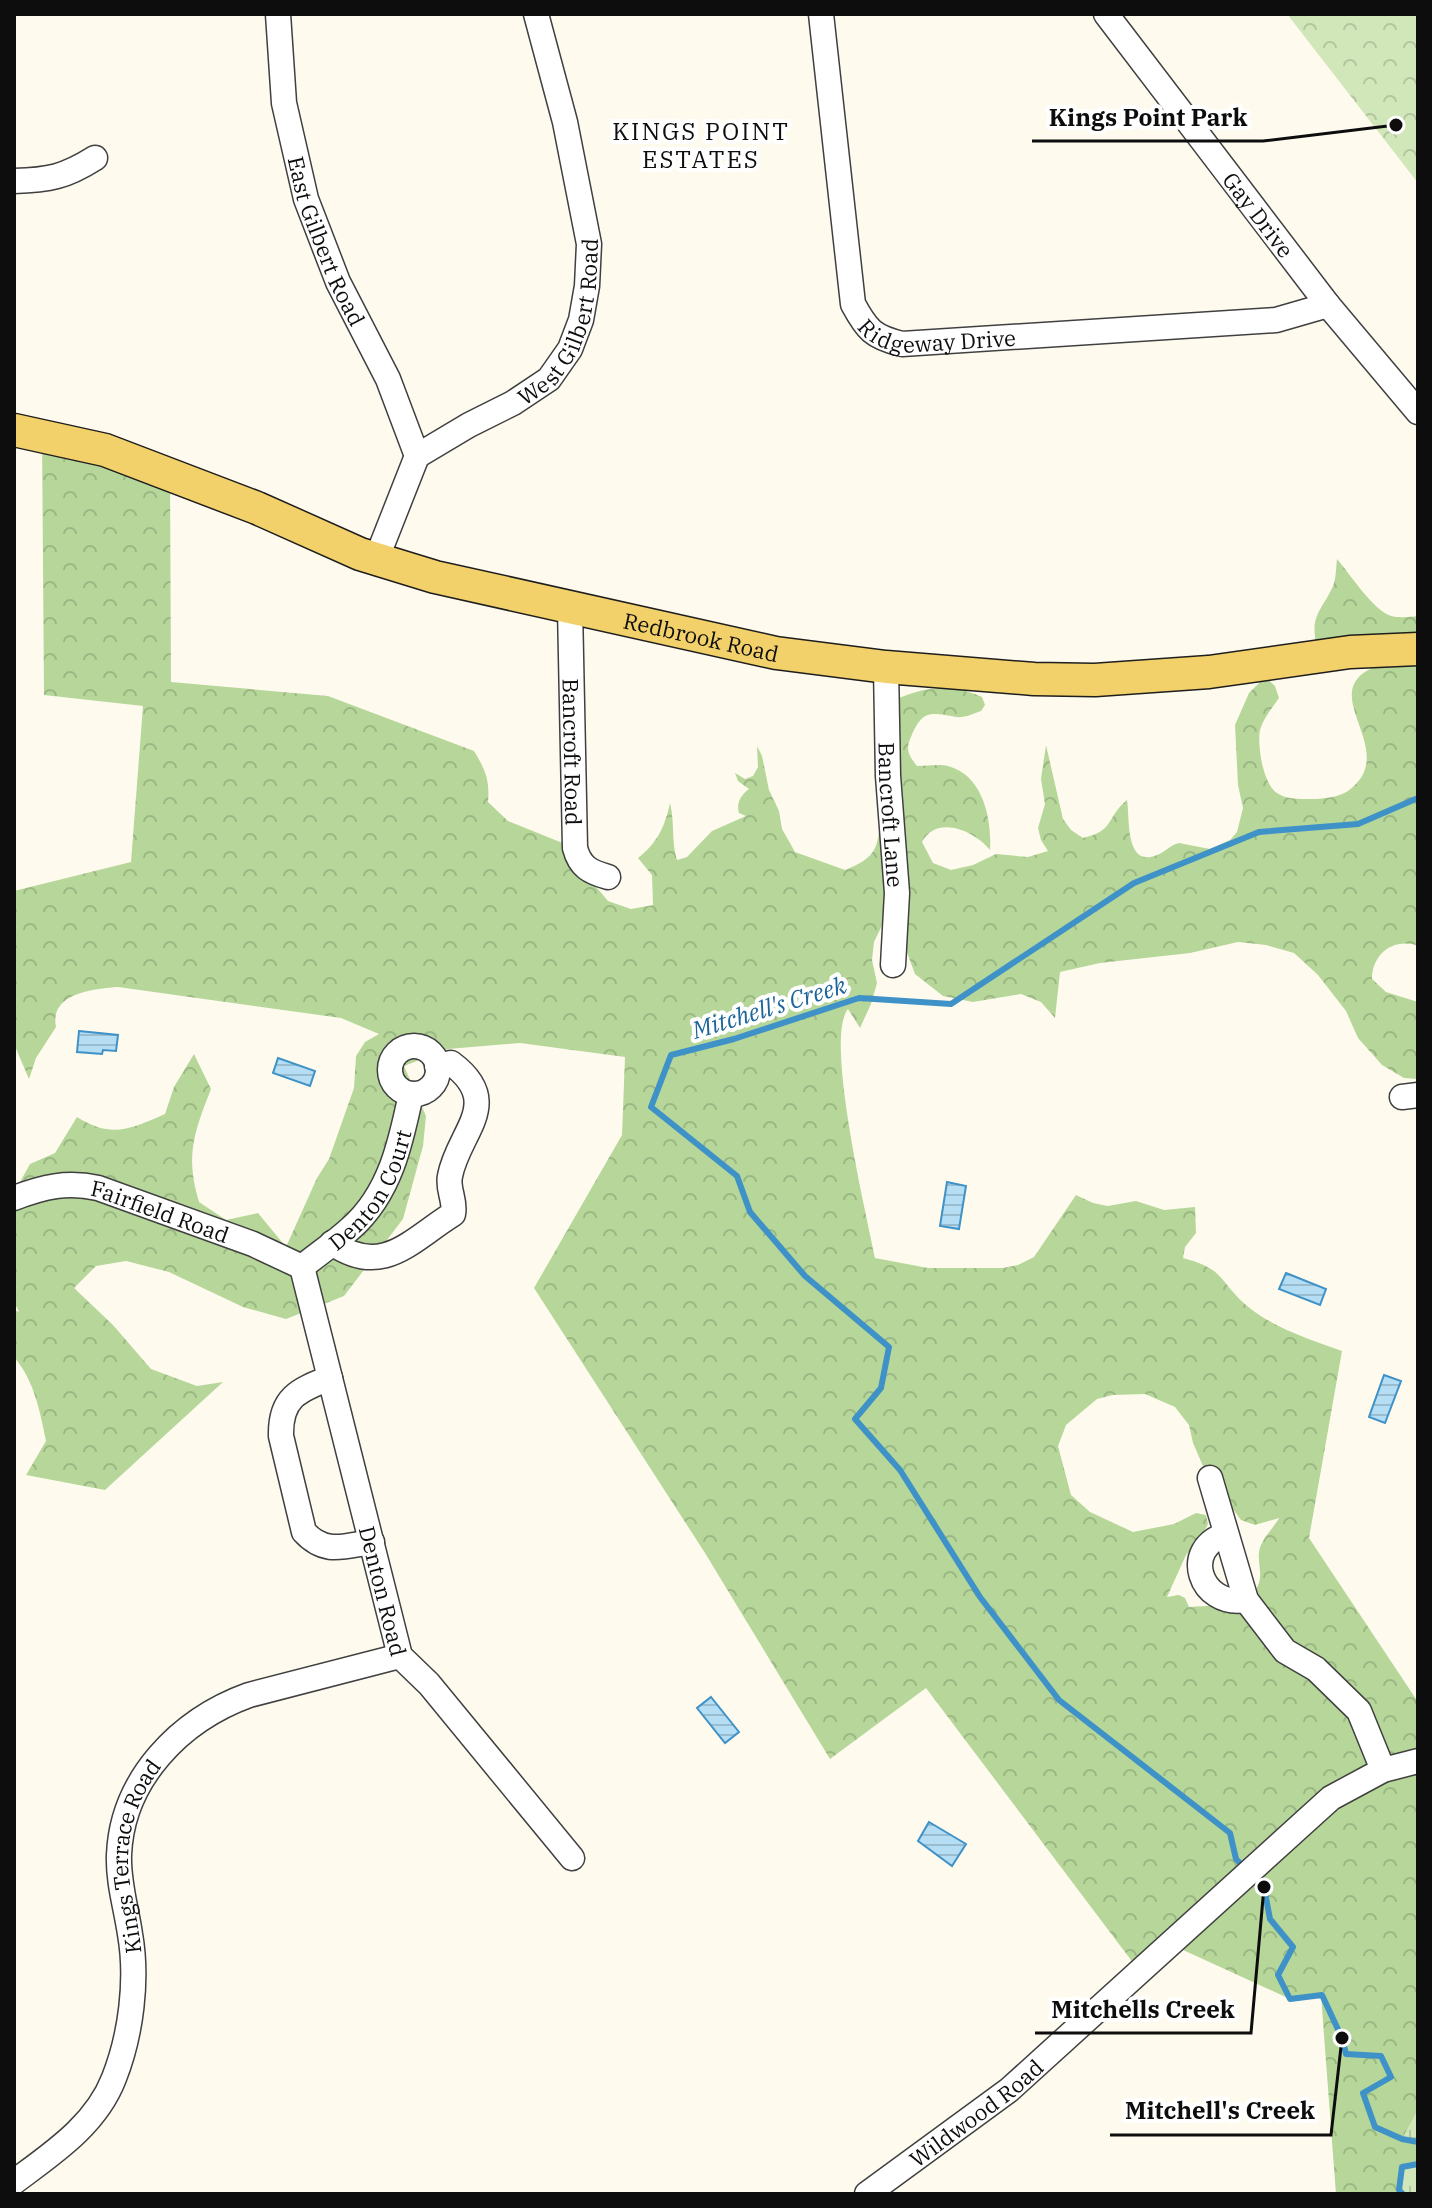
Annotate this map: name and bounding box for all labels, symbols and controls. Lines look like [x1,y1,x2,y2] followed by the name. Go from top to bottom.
[1032,93,1263,141] callout: Kings Point Park
[1049,101,1247,133] text: Kings Point Park
[612,115,790,175] district label: KINGS POINT ESTATES
[282,153,372,331] street label: East Gilbert Road
[1217,166,1301,263] street label: Gay Drive
[511,238,604,411] street label: West Gilbert Road
[852,312,1017,358] street label: Ridgeway Drive
[621,605,782,668] street label: Redbrook Road
[557,678,589,826] street label: Bancroft Road
[873,742,911,889] street label: Bancroft Lane
[687,968,850,1046] water label: Mitchell's Creek
[322,1126,417,1256] street label: Denton Court
[88,1172,233,1249] street label: Fairfield Road
[353,1523,414,1659] street label: Denton Road
[104,1753,166,1955] street label: Kings Terrace Road
[1035,1985,1251,2033] callout: Mitchells Creek
[1051,1993,1235,2025] text: Mitchells Creek
[903,2052,1049,2173] street label: Wildwood Road
[1110,2087,1331,2135] callout: Mitchell's Creek
[1125,2094,1315,2126] text: Mitchell's Creek

